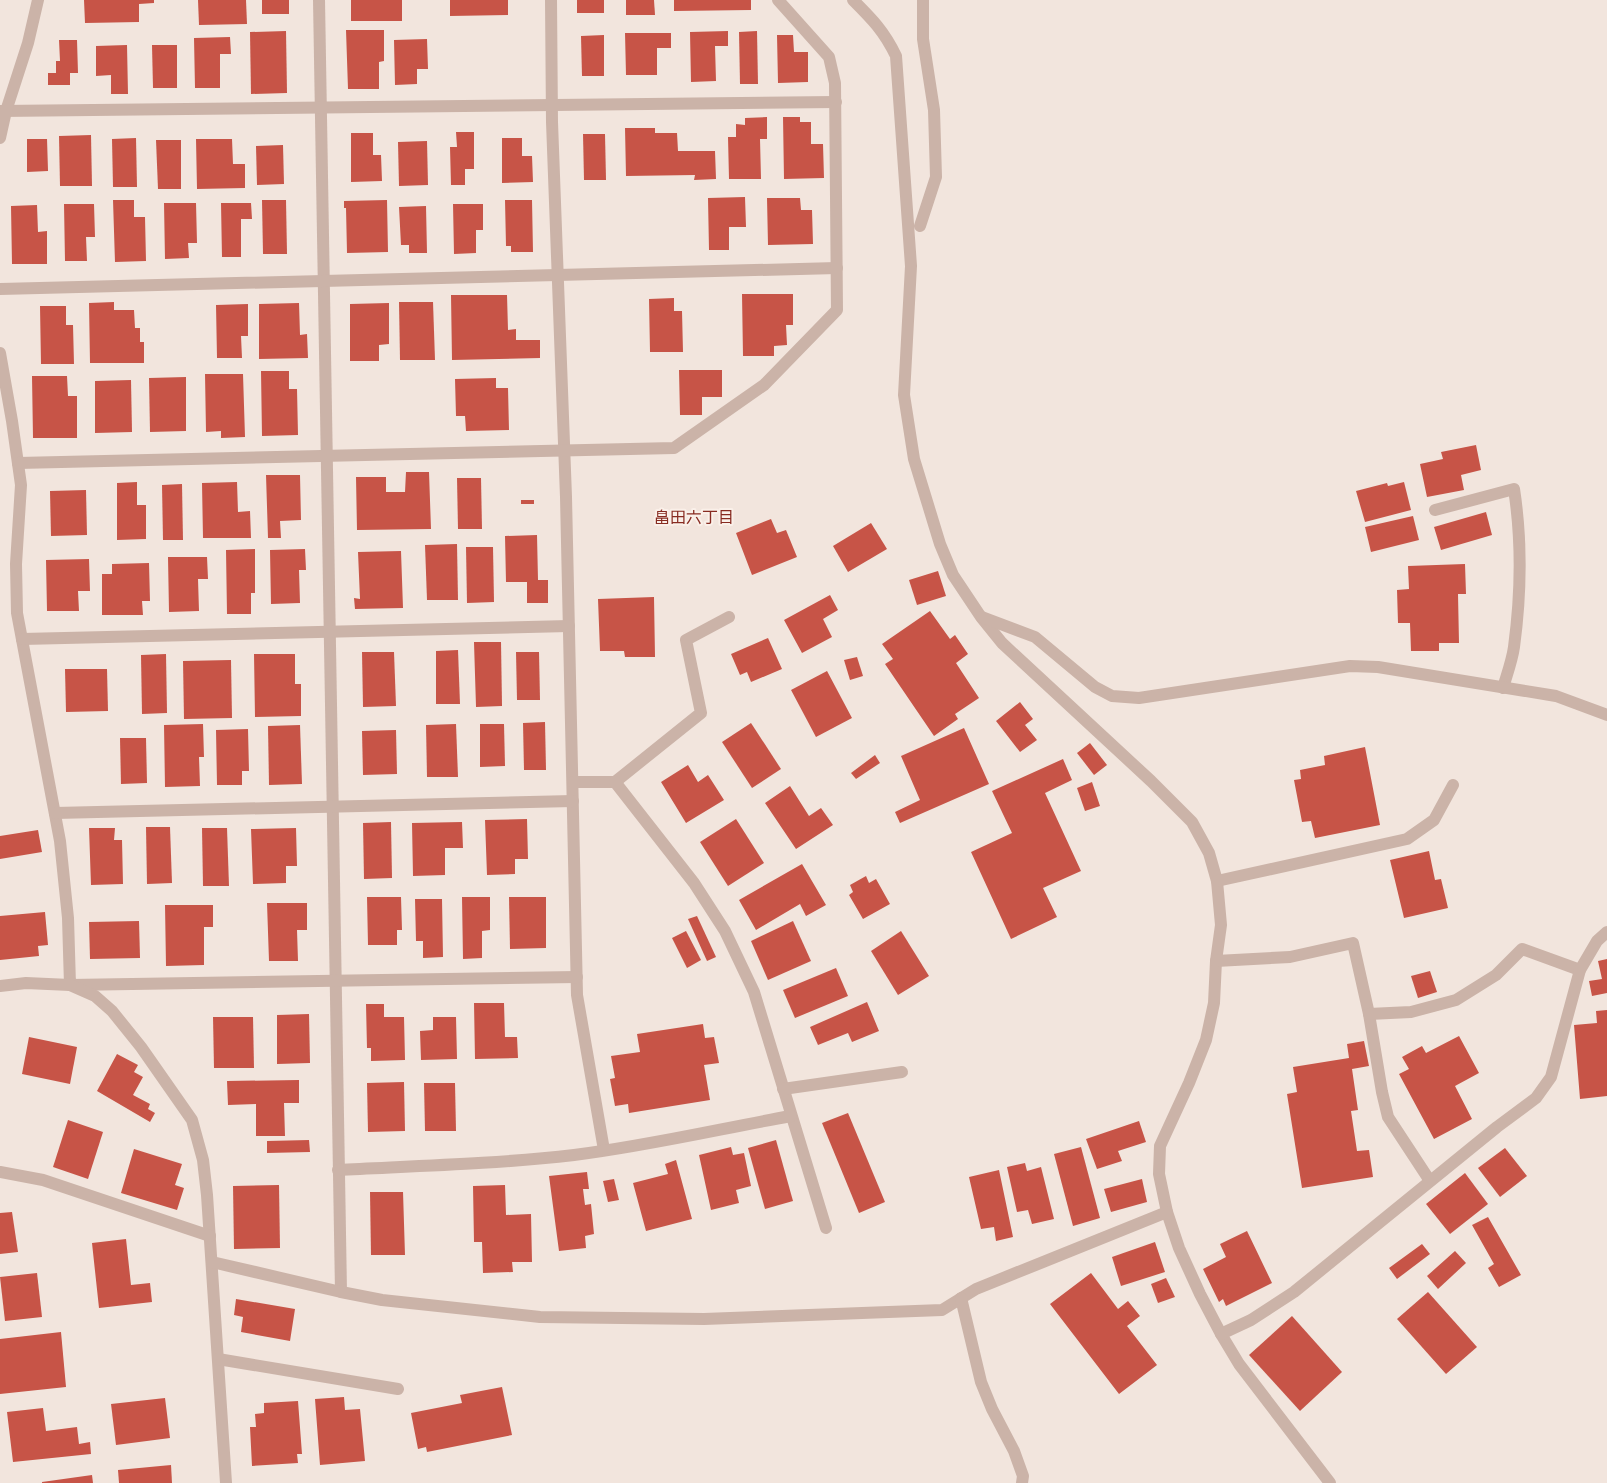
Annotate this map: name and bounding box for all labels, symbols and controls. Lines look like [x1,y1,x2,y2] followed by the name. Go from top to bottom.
[654,507,734,527] district label: 畠田六丁目

